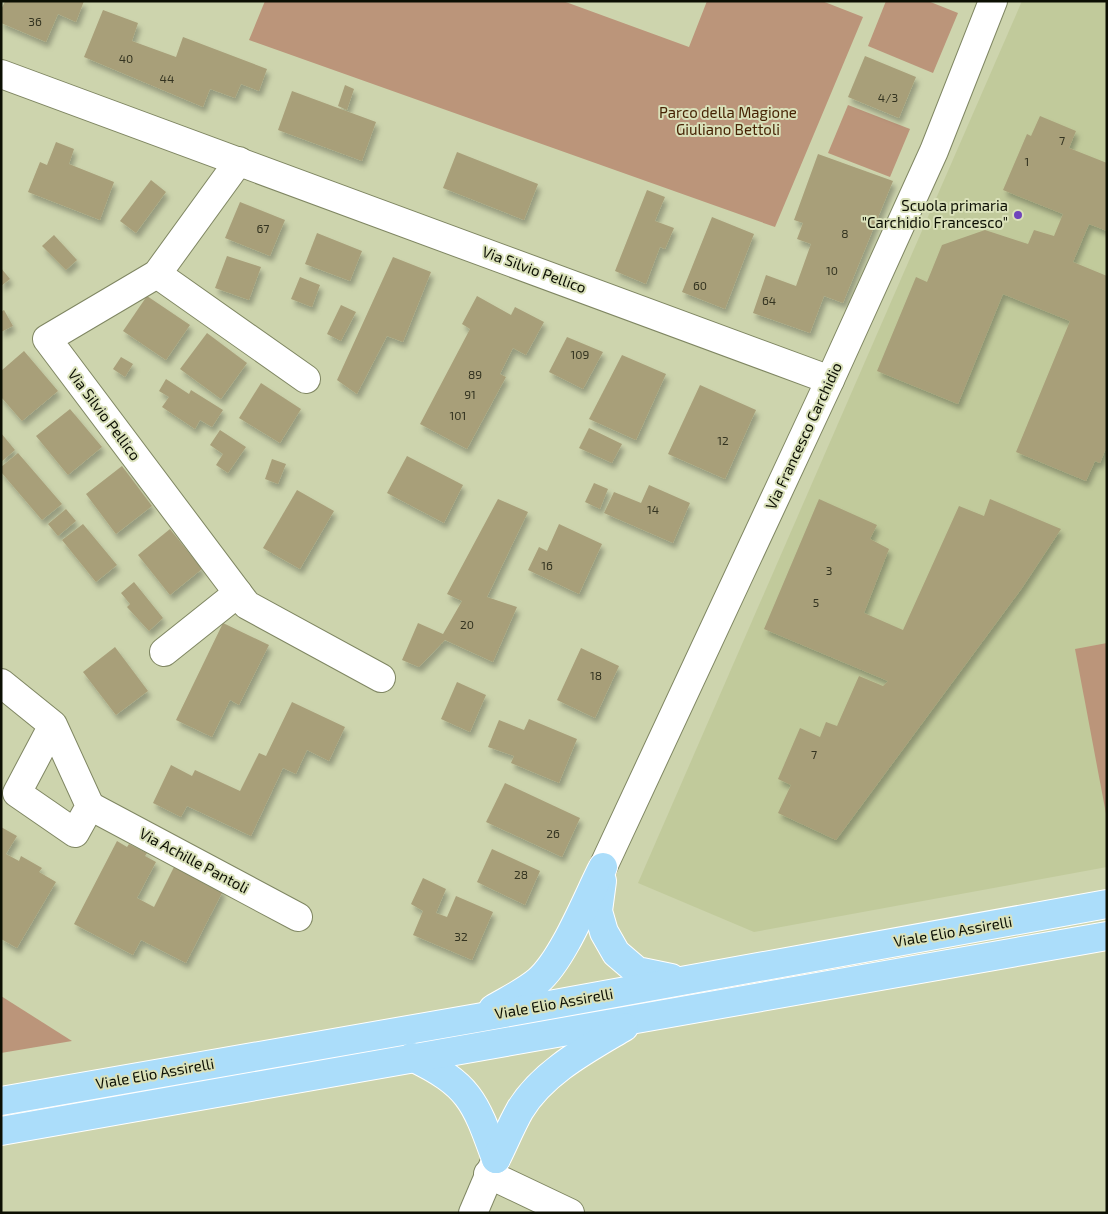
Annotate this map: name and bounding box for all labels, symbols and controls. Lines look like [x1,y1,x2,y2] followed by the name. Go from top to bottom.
[28,14,42,28] house number: 36
[119,51,133,65] house number: 40
[160,71,174,85] house number: 44
[878,90,898,104] house number: 4/3
[659,103,797,138] park label: Parco della Magione Giuliano Bettoli
[1059,133,1065,147] house number: 7
[1025,154,1029,168] house number: 1
[862,196,1008,231] place label: Scuola primaria "Carchidio Francesco"
[1012,209,1024,221] marker: Scuola primaria "Carchidio Francesco"
[256,221,270,235] house number: 67
[841,226,849,240] house number: 8
[480,242,589,296] street label: Via Silvio Pellico
[826,263,838,277] house number: 10
[693,278,707,292] house number: 60
[762,293,776,307] house number: 64
[571,347,590,361] house number: 109
[761,359,845,512] street label: Via Francesco Carchidio
[65,365,145,464] street label: Via Silvio Pellico
[468,367,482,381] house number: 89
[464,387,476,401] house number: 91
[450,408,466,422] house number: 101
[717,433,729,447] house number: 12
[647,502,659,516] house number: 14
[541,558,553,572] house number: 16
[826,563,832,577] house number: 3
[813,595,819,609] house number: 5
[460,617,474,631] house number: 20
[590,668,602,682] house number: 18
[811,747,817,761] house number: 7
[137,824,252,897] street label: Via Achille Pantoli
[546,826,560,840] house number: 26
[514,867,528,881] house number: 28
[892,912,1013,950] street label: Viale Elio Assirelli
[454,929,468,943] house number: 32
[493,984,614,1022] street label: Viale Elio Assirelli
[94,1054,215,1092] street label: Viale Elio Assirelli

